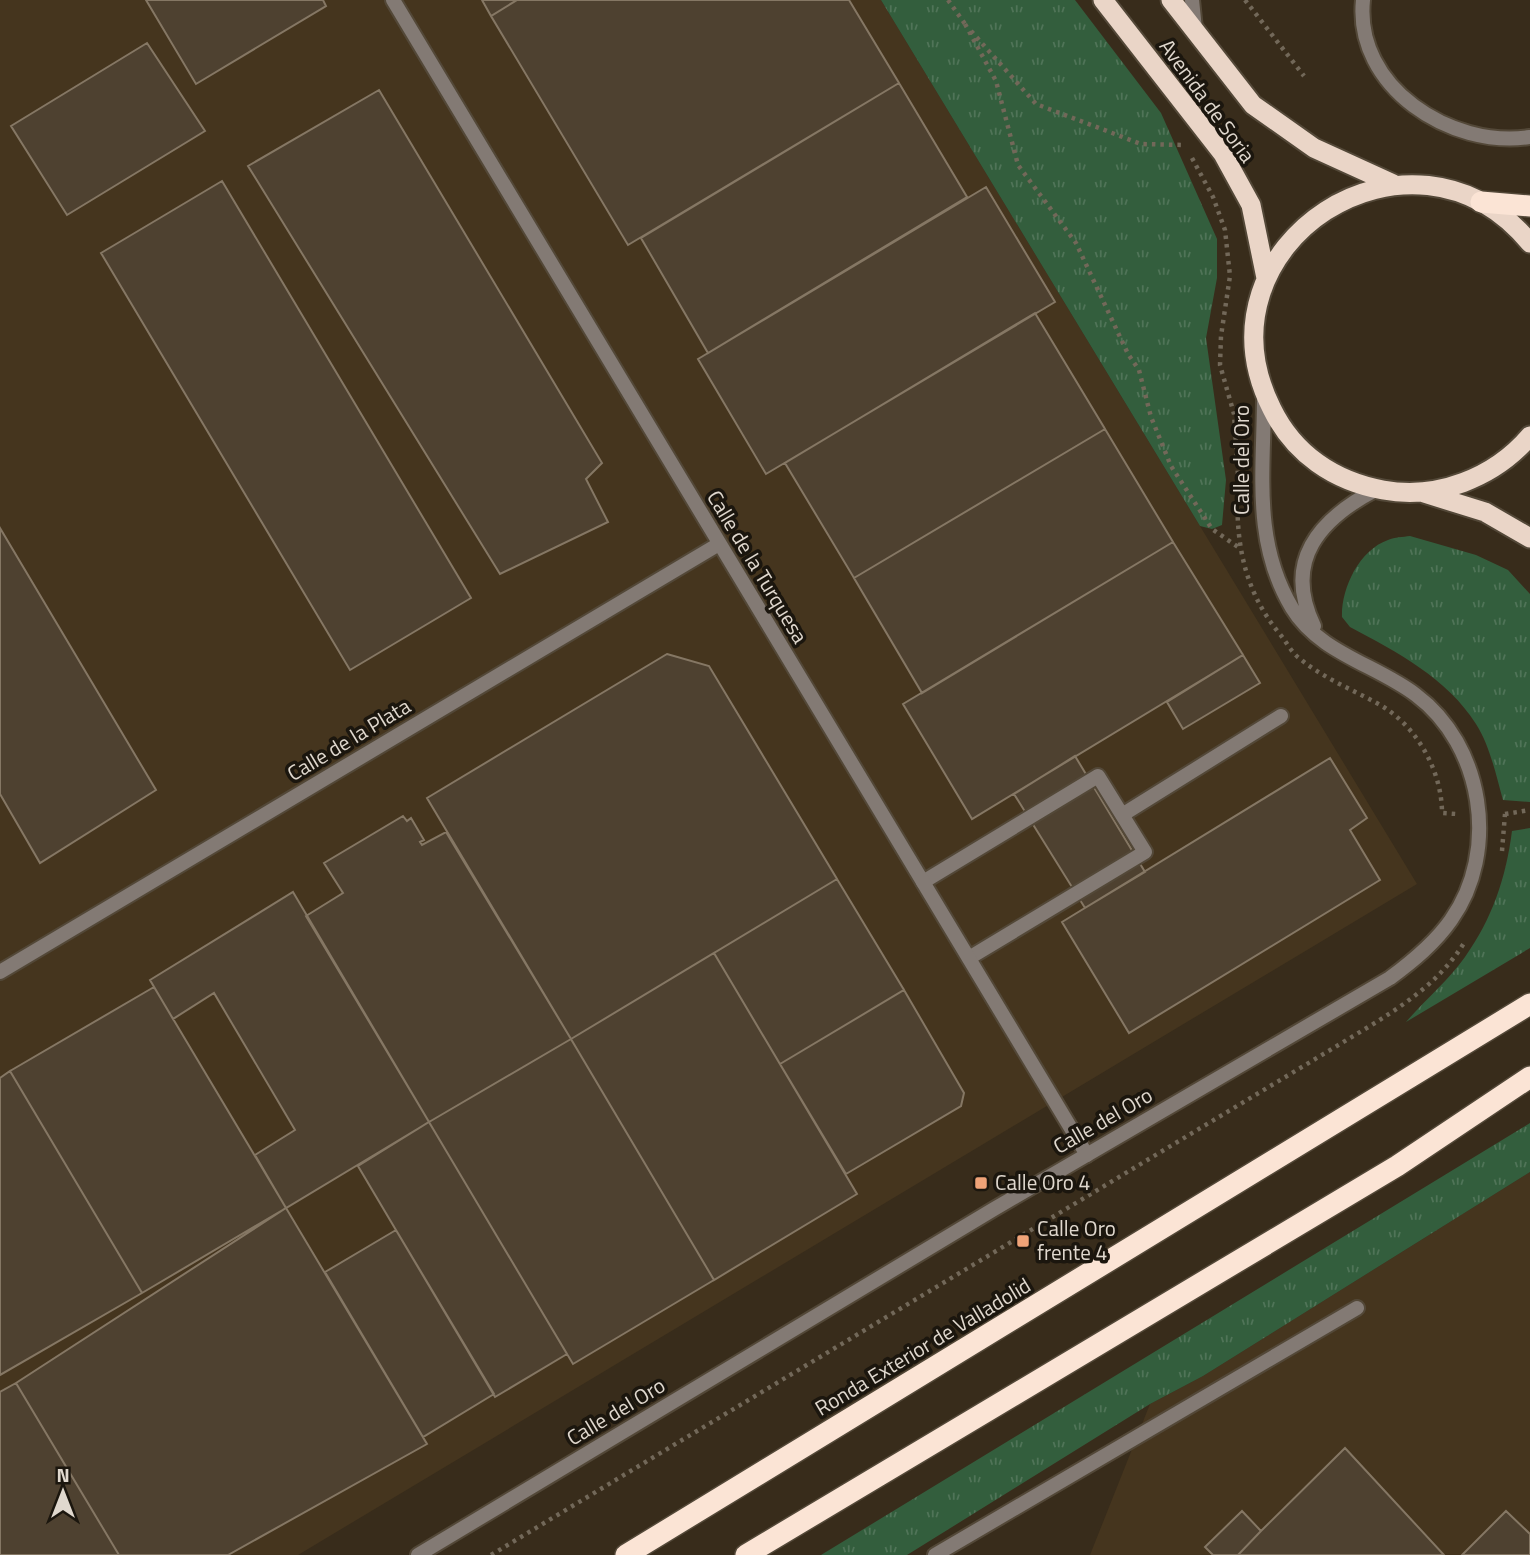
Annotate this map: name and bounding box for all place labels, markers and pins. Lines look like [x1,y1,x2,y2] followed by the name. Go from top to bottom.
[995,1166,1090,1198] place label: Calle Oro 4
[973,1175,989,1191] marker: Calle Oro 4
[1037,1212,1116,1268] place label: Calle Oro frente 4
[1015,1233,1031,1249] marker: Calle Oro frente 4

